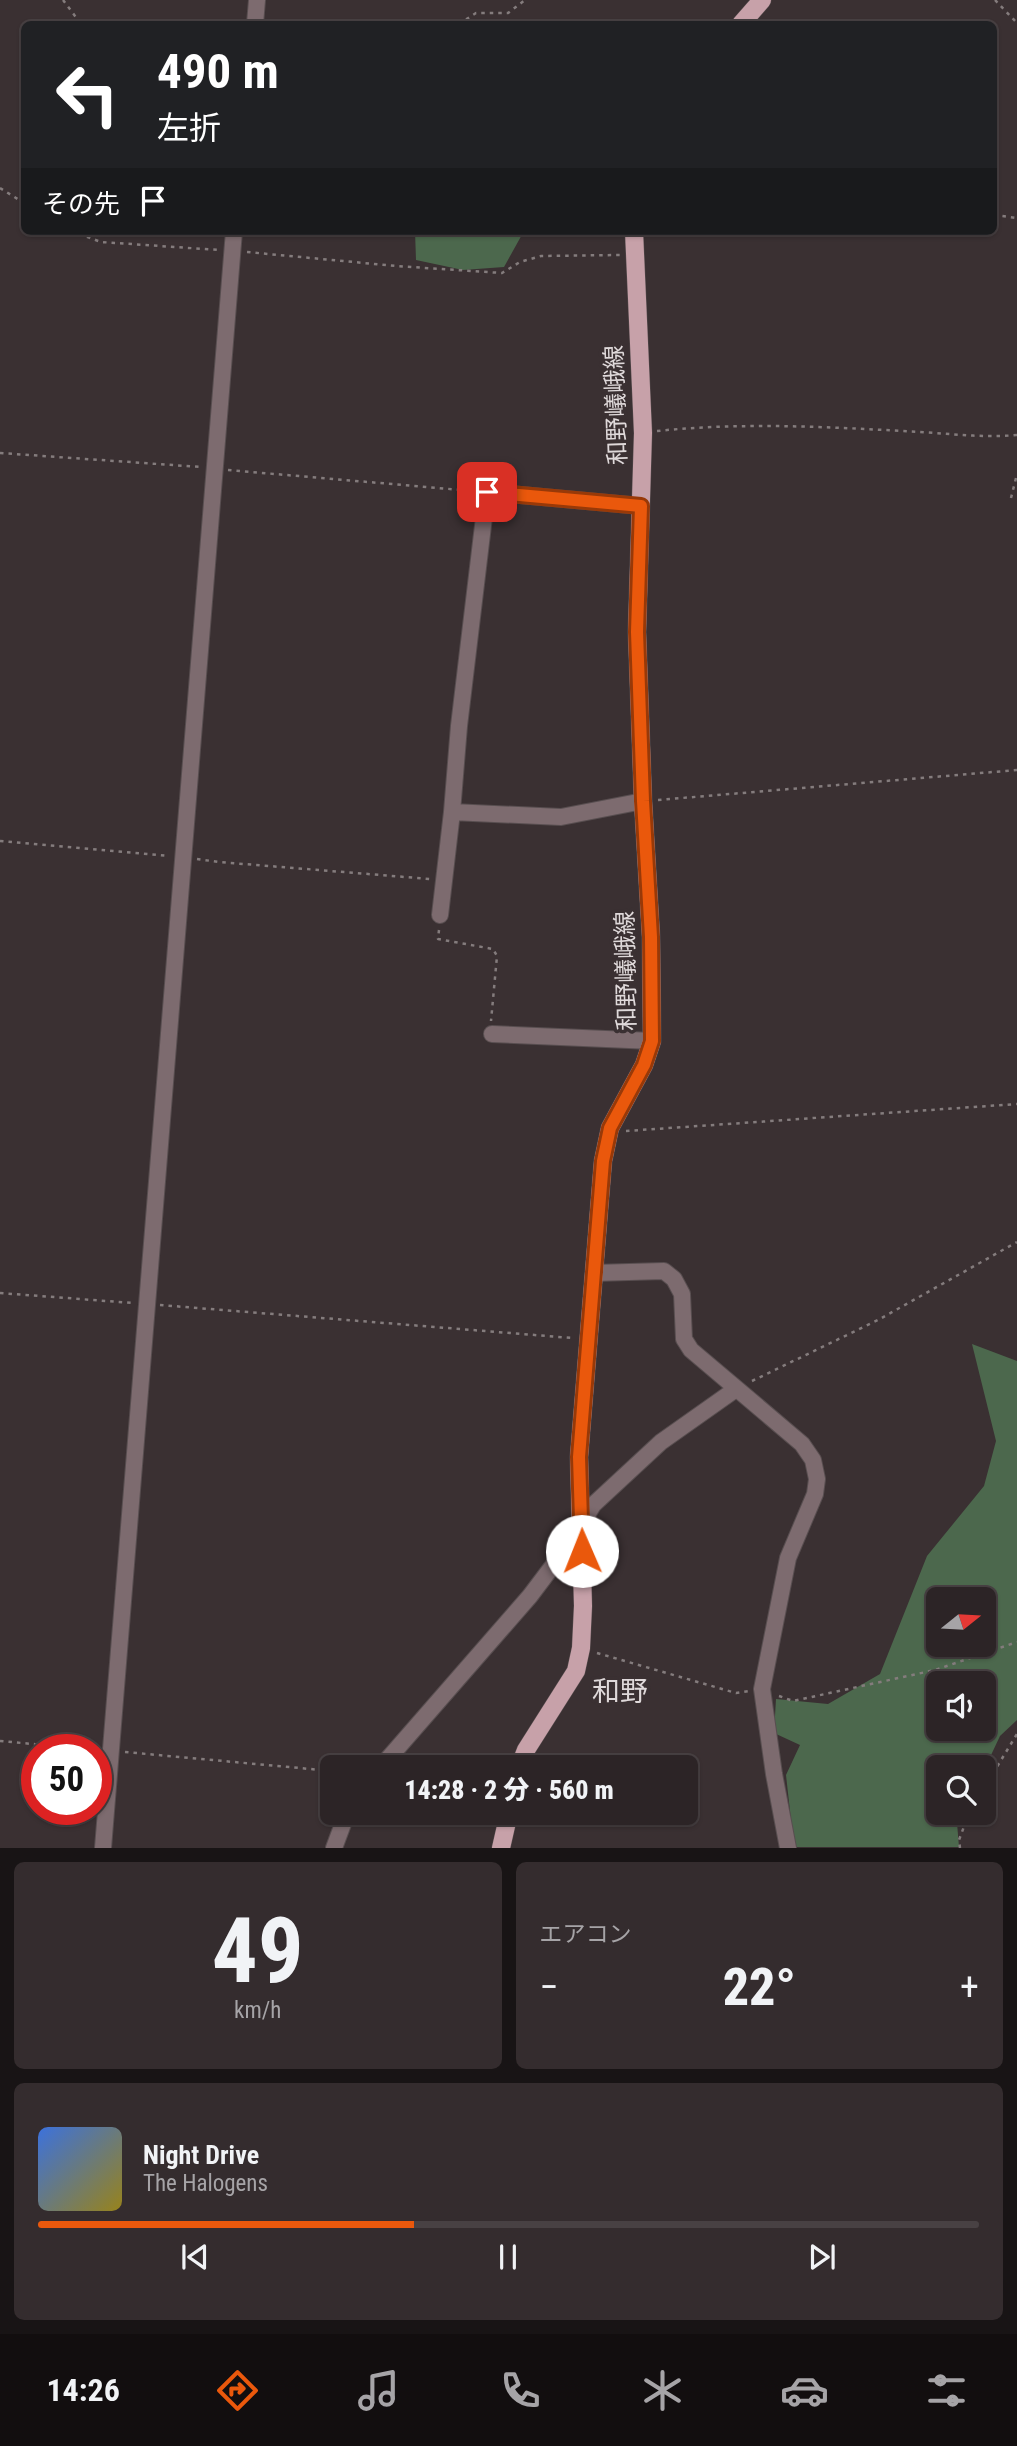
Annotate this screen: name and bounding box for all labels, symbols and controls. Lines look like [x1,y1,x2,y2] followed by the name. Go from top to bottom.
[157,43,279,100] text: 490 m
[42,49,133,140] icon: left
[157,109,221,147] text: 左折
[134,182,172,220] icon: arrive
[42,189,120,219] text: その先
[600,345,632,465] street label: 和野嶬峨線
[457,462,517,522] pin
[468,473,506,511] icon: arrive
[611,911,641,1031] street label: 和野嶬峨線
[545,1514,619,1588] position arrow
[926,1587,996,1657] north arrow
[926,1587,996,1825] map controls
[926,1671,996,1741] button: sound
[592,1675,648,1708] district label: 和野
[21,1734,112,1825] speed limit sign: 50
[926,1755,996,1825] button: search
[404,1775,614,1805] text: 14:28 · 2 分 · 560 m
[212,1898,304,2004] text: 49
[540,1921,632,1948] text: エアコン
[723,1957,796,2018] text: 22°
[540,1965,559,2009] text: −
[960,1965,979,2009] text: +
[234,1997,281,2024] text: km/h
[143,2140,259,2170] text: Night Drive
[143,2170,268,2197] text: The Halogens
[176,2238,214,2276] icon: previous
[489,2238,527,2276] icon: pause
[803,2238,841,2276] icon: next
[213,2366,262,2415] icon: directions
[354,2366,403,2415] icon: music
[496,2366,545,2415] icon: phone
[638,2366,687,2415] icon: climate
[780,2366,829,2415] icon: car
[922,2366,971,2415] icon: filters
[46,2371,120,2409] text: 14:26

